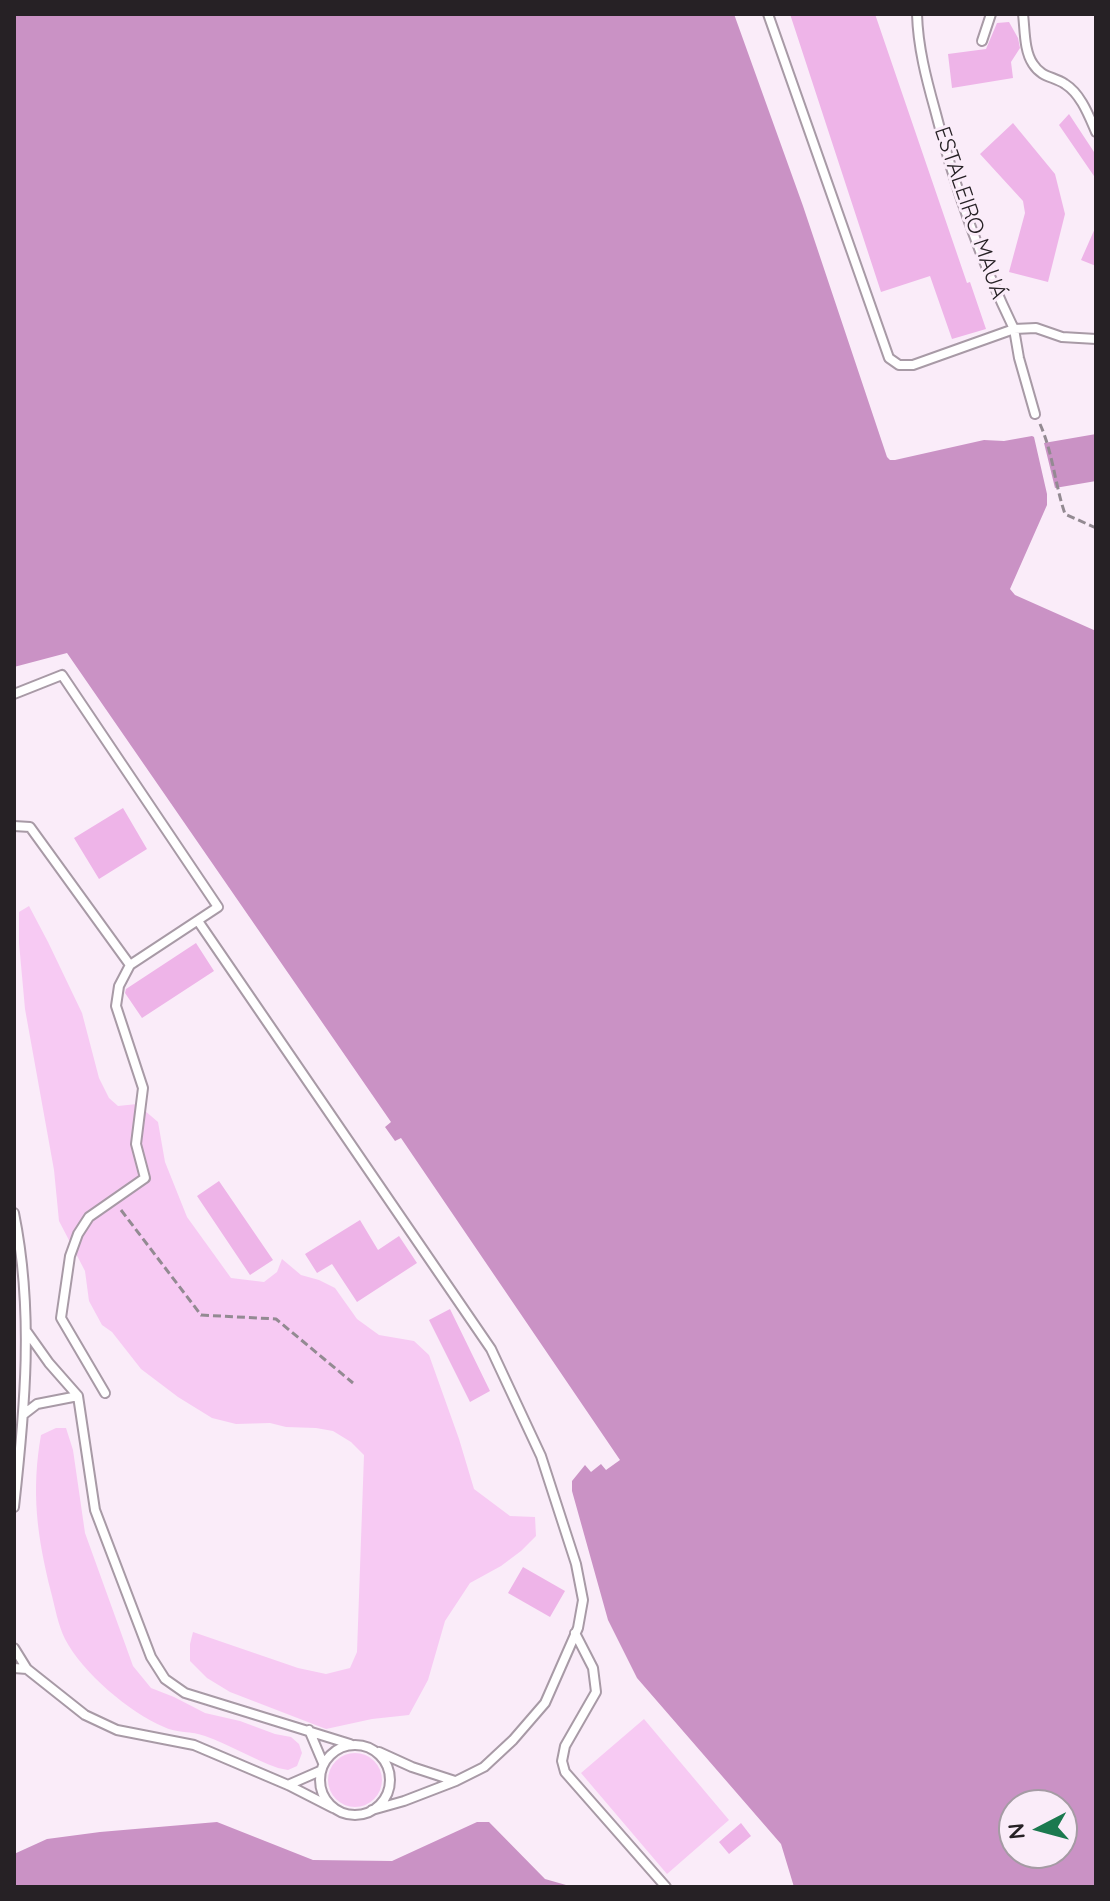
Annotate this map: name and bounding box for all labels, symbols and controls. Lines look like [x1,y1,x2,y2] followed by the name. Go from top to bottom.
[928,123,1012,303] street label: ESTALEIRO MAUÁ
[998,1789,1078,1869] north arrow
[1001,1822,1031,1841] text: N

